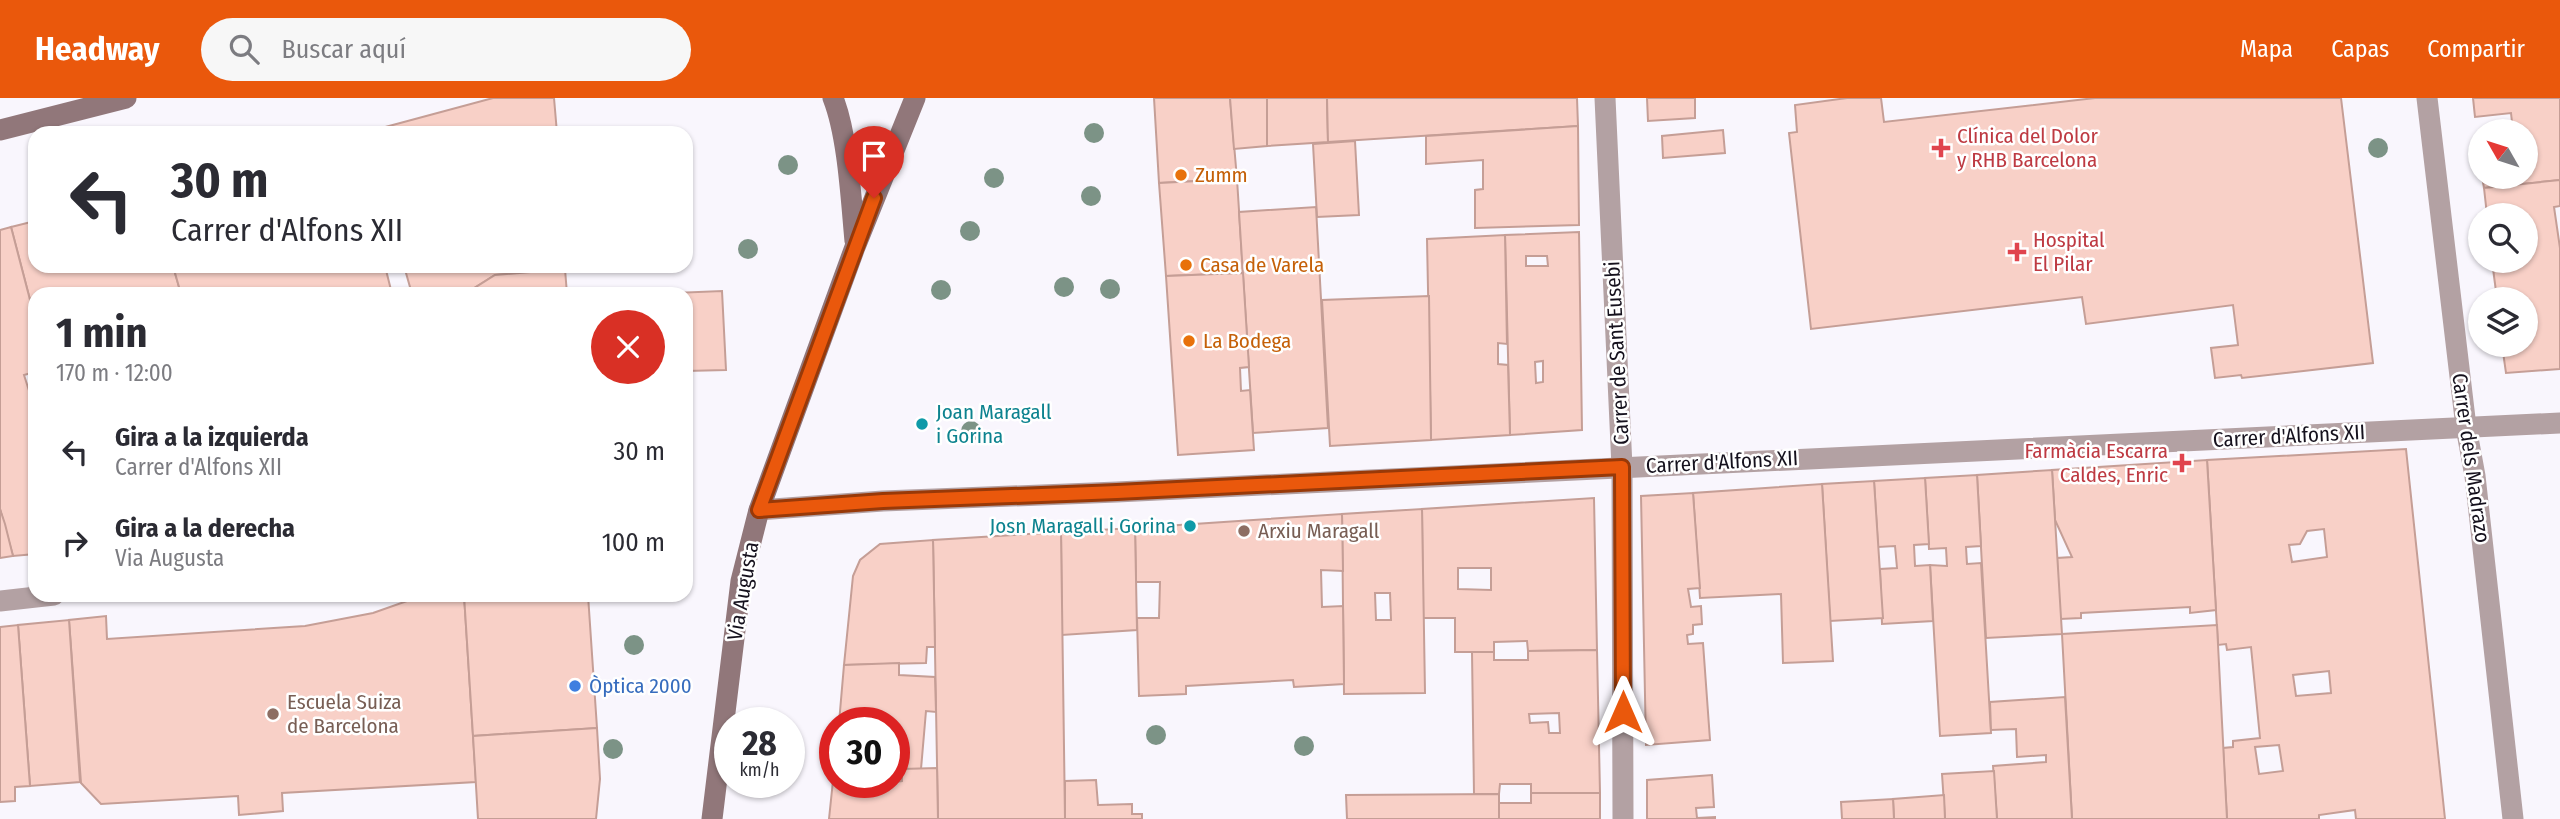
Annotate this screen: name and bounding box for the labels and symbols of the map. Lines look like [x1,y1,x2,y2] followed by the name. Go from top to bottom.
[2468,119,2538,189] north arrow
[1957,123,2098,173] place label: Clínica del Dolor y RHB Barcelona
[844,126,904,198] pin
[1931,138,1951,158] marker: Clínica del Dolor y RHB Barcelona
[1195,162,1248,188] place label: Zumm
[1173,167,1189,183] marker: Zumm
[2033,227,2105,277] place label: Hospital El Pilar
[2007,242,2027,262] marker: Hospital El Pilar
[1200,252,1324,278] place label: Casa de Varela
[1178,257,1194,273] marker: Casa de Varela
[1599,260,1635,446] street label: Carrer de Sant Eusebi
[1203,328,1291,354] place label: La Bodega
[1181,333,1197,349] marker: La Bodega
[2446,371,2496,545] street label: Carrer dels Madrazo
[936,399,1052,449] place label: Joan Maragall i Gorina
[914,416,930,432] marker: Joan Maragall i Gorina
[2212,419,2366,453] street label: Carrer d'Alfons XII
[2024,438,2168,488] place label: Farmàcia Escarra Caldes, Enric
[1645,445,1799,479] street label: Carrer d'Alfons XII
[2174,455,2190,471] marker: Farmàcia Escarra Caldes, Enric
[989,513,1176,539] place label: Josn Maragall i Gorina
[1182,518,1198,534] marker: Josn Maragall i Gorina
[1258,518,1380,544] place label: Arxiu Maragall
[1236,523,1252,539] marker: Arxiu Maragall
[722,540,764,642] street label: Via Augusta
[589,673,692,699] place label: Òptica 2000
[1586,675,1660,749] position arrow
[567,678,583,694] marker: Òptica 2000
[287,689,402,739] place label: Escuela Suiza de Barcelona
[265,706,281,722] marker: Escuela Suiza de Barcelona
[819,707,910,798] speed limit sign: 30

